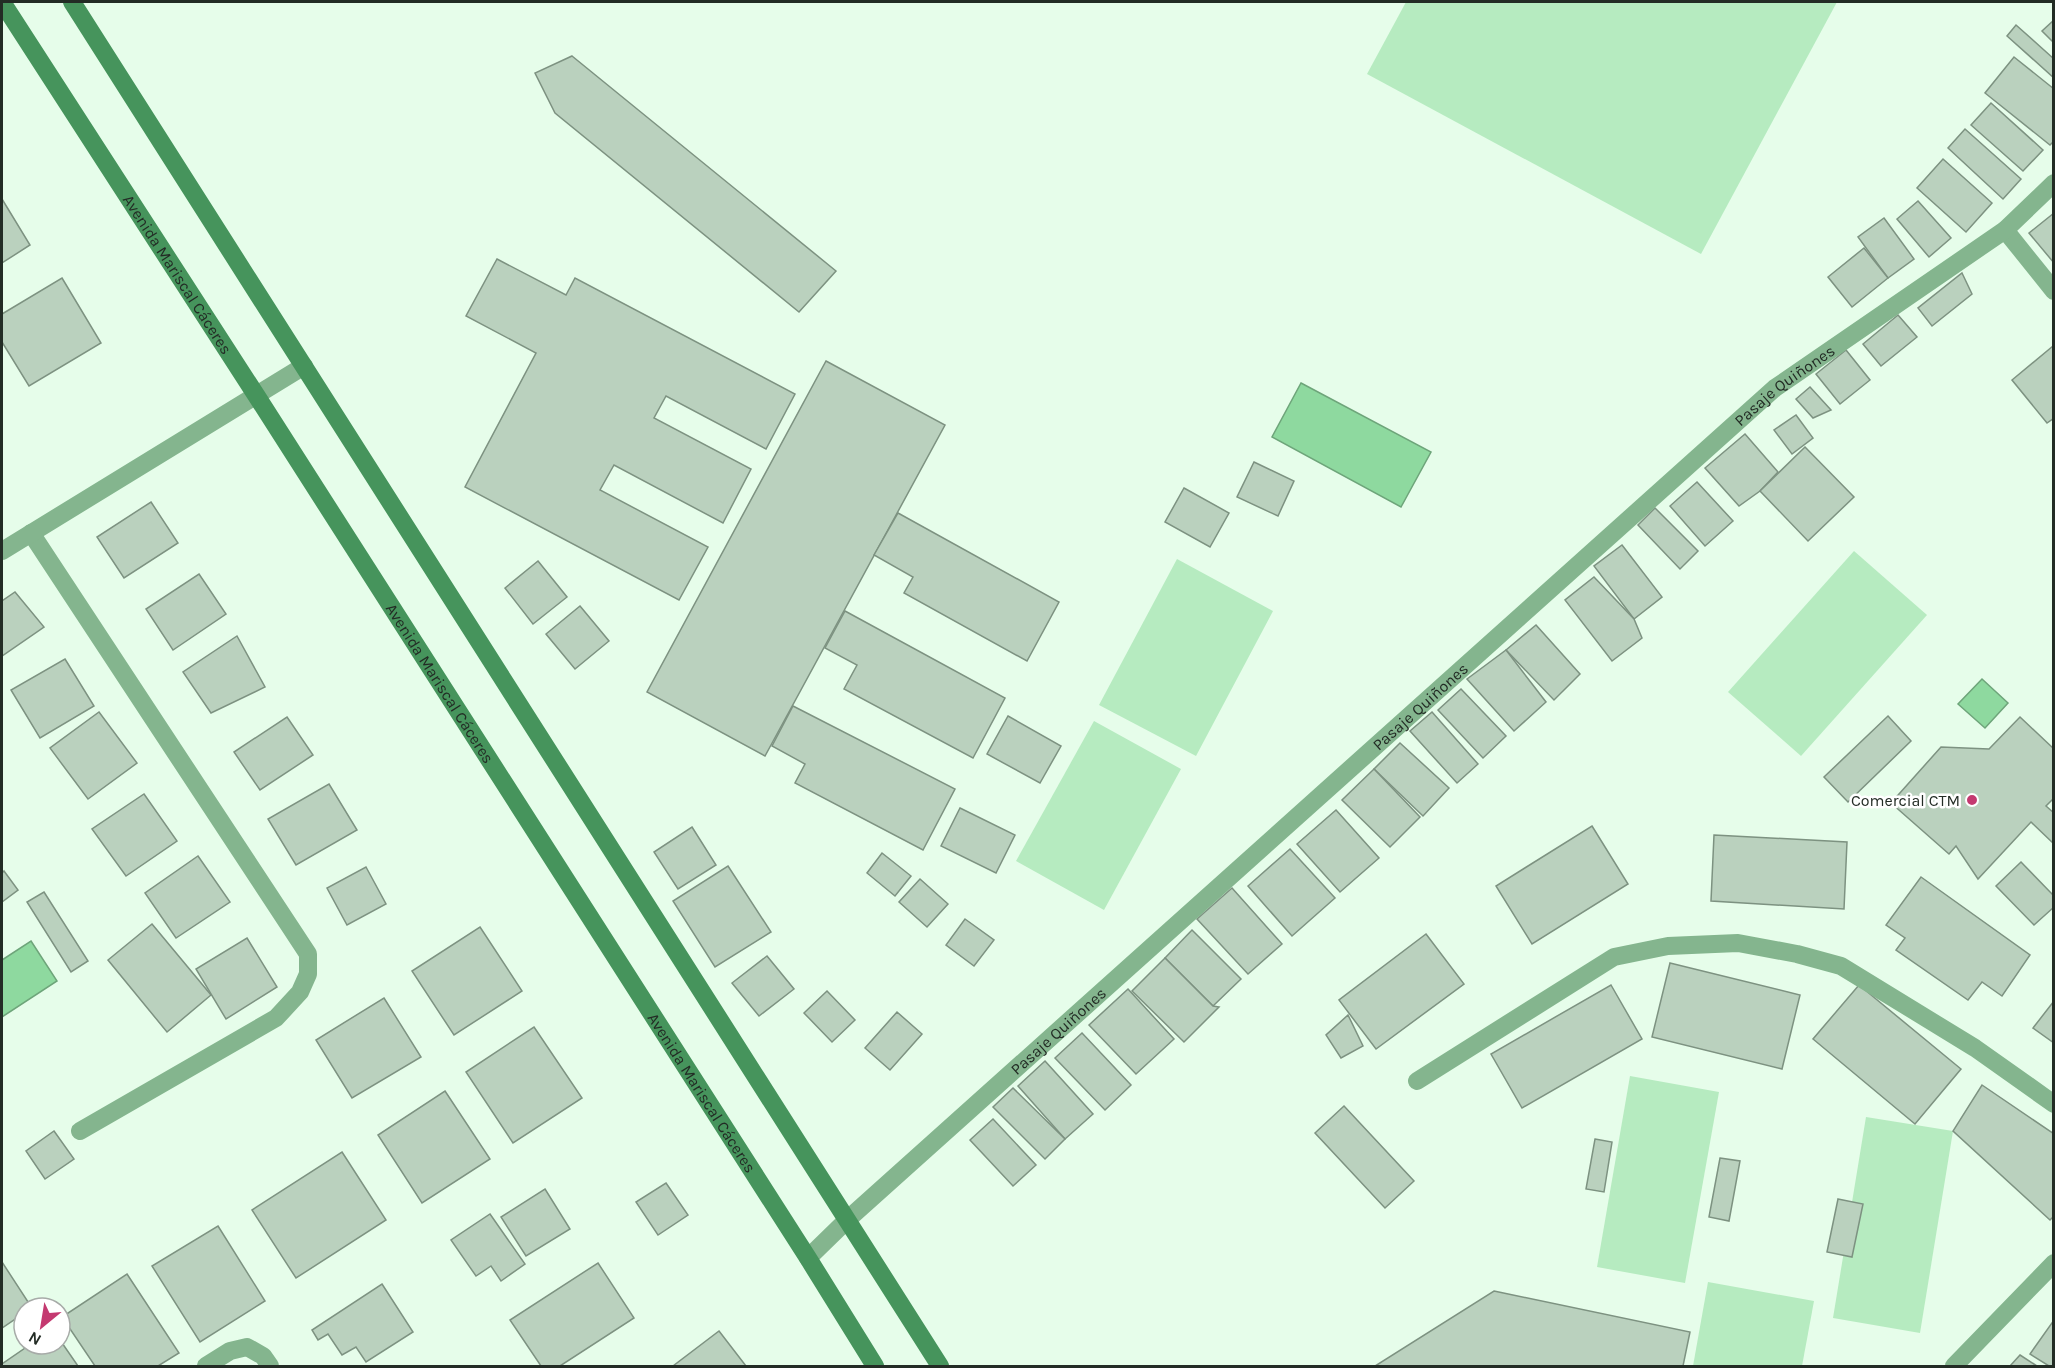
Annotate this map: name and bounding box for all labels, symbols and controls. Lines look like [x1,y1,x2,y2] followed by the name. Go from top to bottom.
[119,191,236,358] street label: Avenida Mariscal Cáceres
[1731,341,1838,430] street label: Pasaje Quiñones
[382,600,498,767] street label: Avenida Mariscal Cáceres
[1369,659,1472,754] street label: Pasaje Quiñones
[1851,791,1960,810] place label: Comercial CTM
[1965,793,1979,807] marker: Comercial CTM
[1007,983,1110,1079] street label: Pasaje Quiñones
[644,1009,760,1176] street label: Avenida Mariscal Cáceres
[12,1296,72,1356] north arrow
[25,1327,44,1350] text: N

